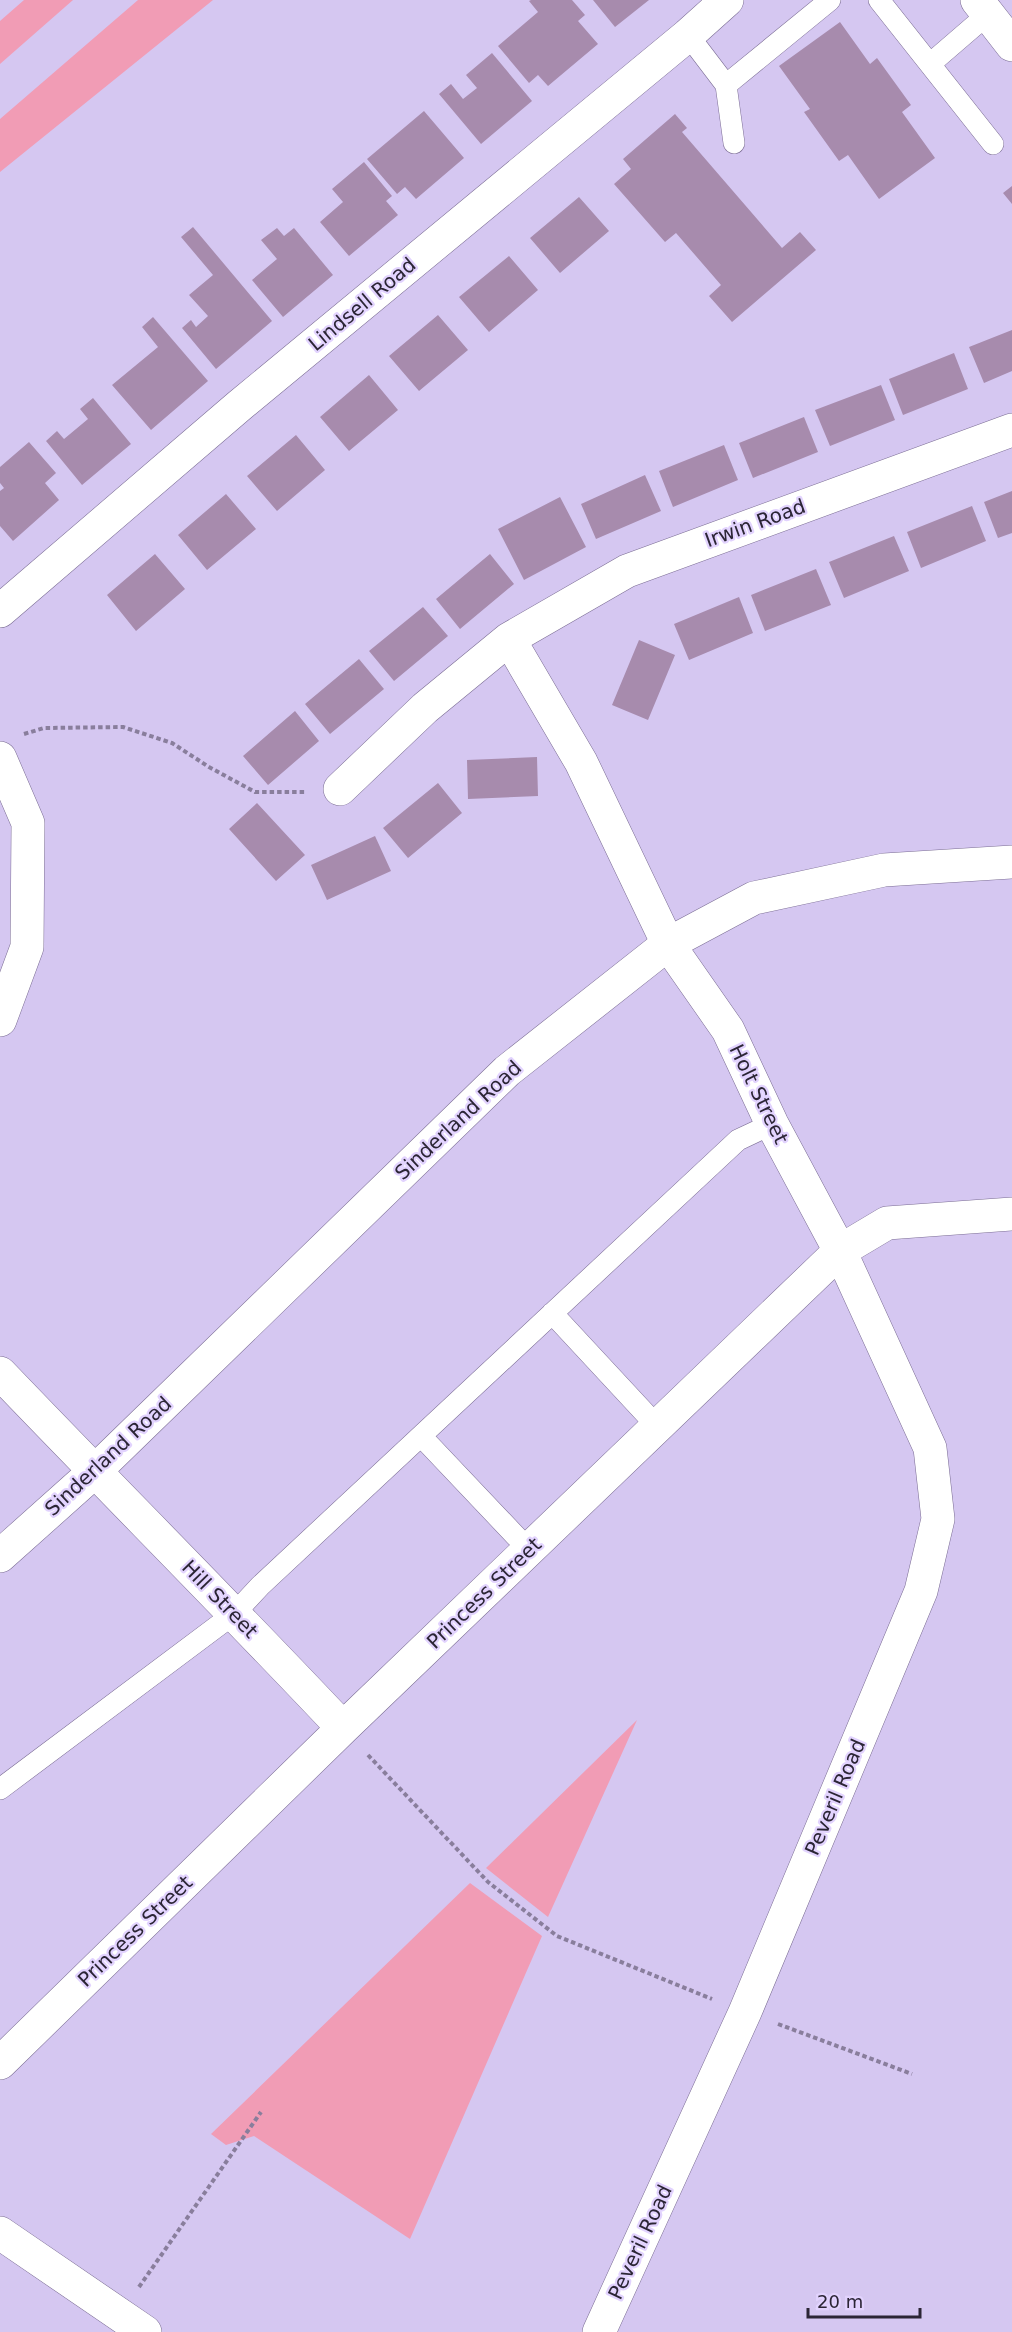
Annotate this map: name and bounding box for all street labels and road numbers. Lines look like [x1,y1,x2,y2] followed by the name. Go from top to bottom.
[304,252,420,356] street label: Lindsell Road
[701,494,809,552] street label: Irwin Road
[725,1040,793,1148] street label: Holt Street
[390,1055,526,1185] street label: Sinderland Road
[40,1391,176,1521] street label: Sinderland Road
[422,1532,546,1654] street label: Princess Street
[177,1555,263,1643] street label: Hill Street
[800,1735,870,1859] street label: Peveril Road
[73,1870,197,1992] street label: Princess Street
[603,2181,677,2303] street label: Peveril Road

